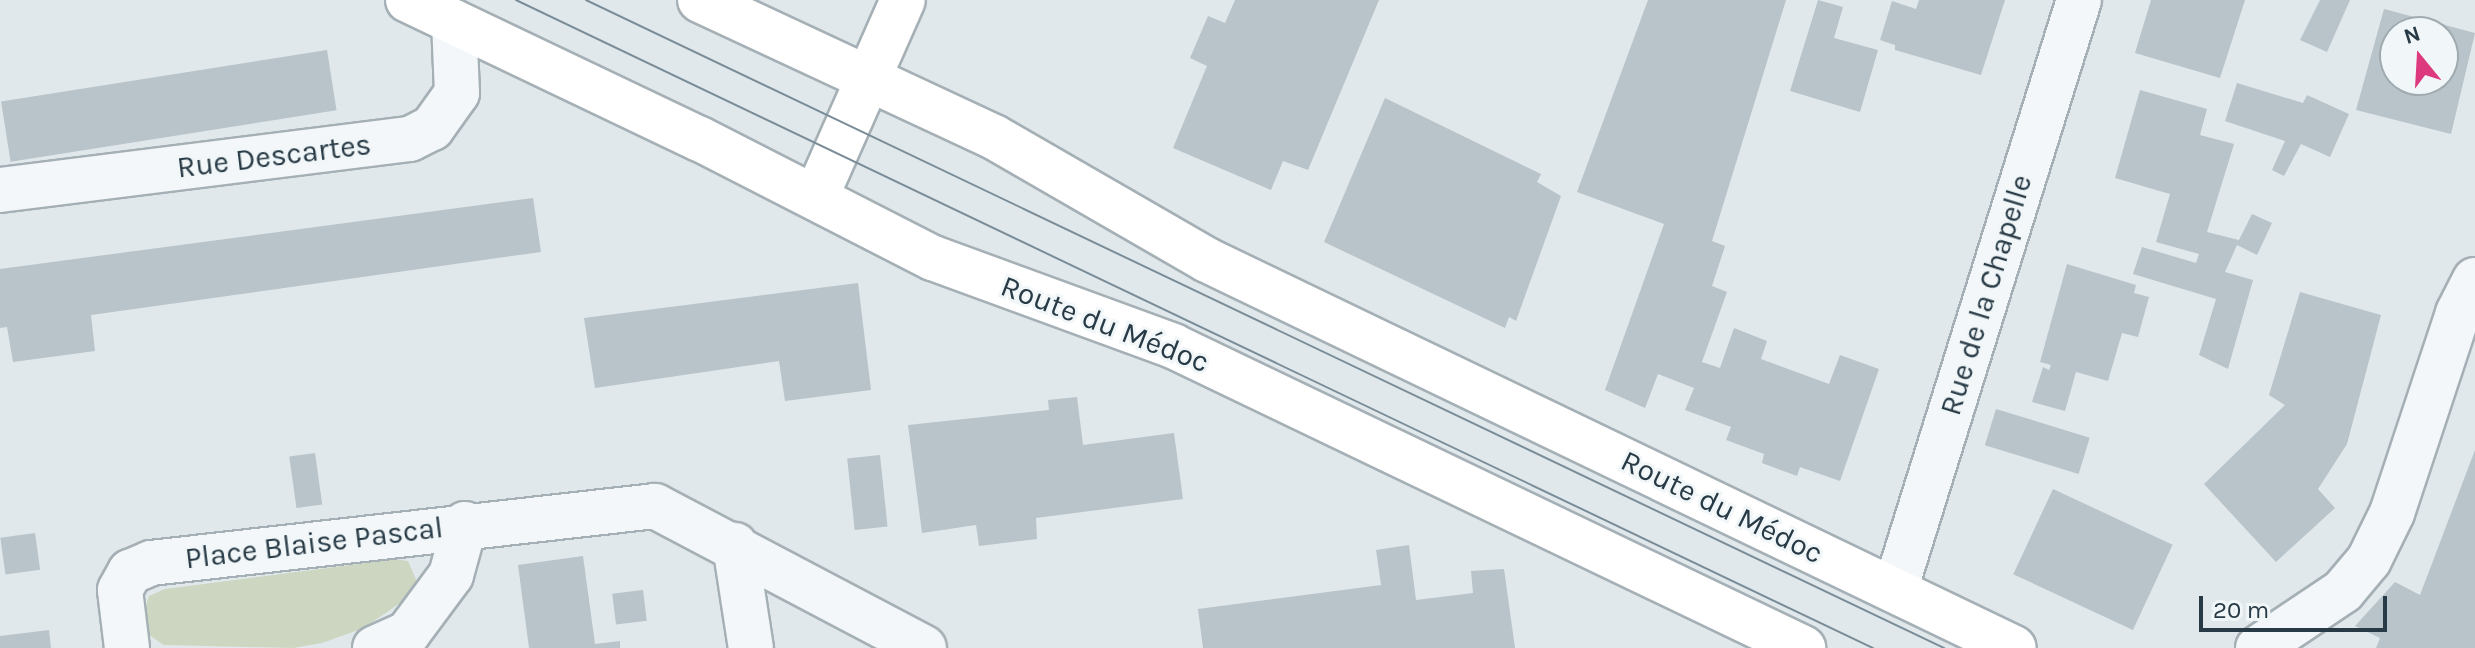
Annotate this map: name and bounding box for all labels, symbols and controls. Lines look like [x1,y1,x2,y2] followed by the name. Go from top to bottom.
[2379,16,2459,96] north arrow
[2401,20,2424,50] text: N
[175,126,373,186] street label: Rue Descartes
[1932,170,2040,420] street label: Rue de la Chapelle
[996,268,1214,380] street label: Route du Médoc
[1615,443,1829,571] street label: Route du Médoc
[183,509,445,577] street label: Place Blaise Pascal
[2203,580,2391,630] scale bar
[2213,596,2269,624] text: 20 m

